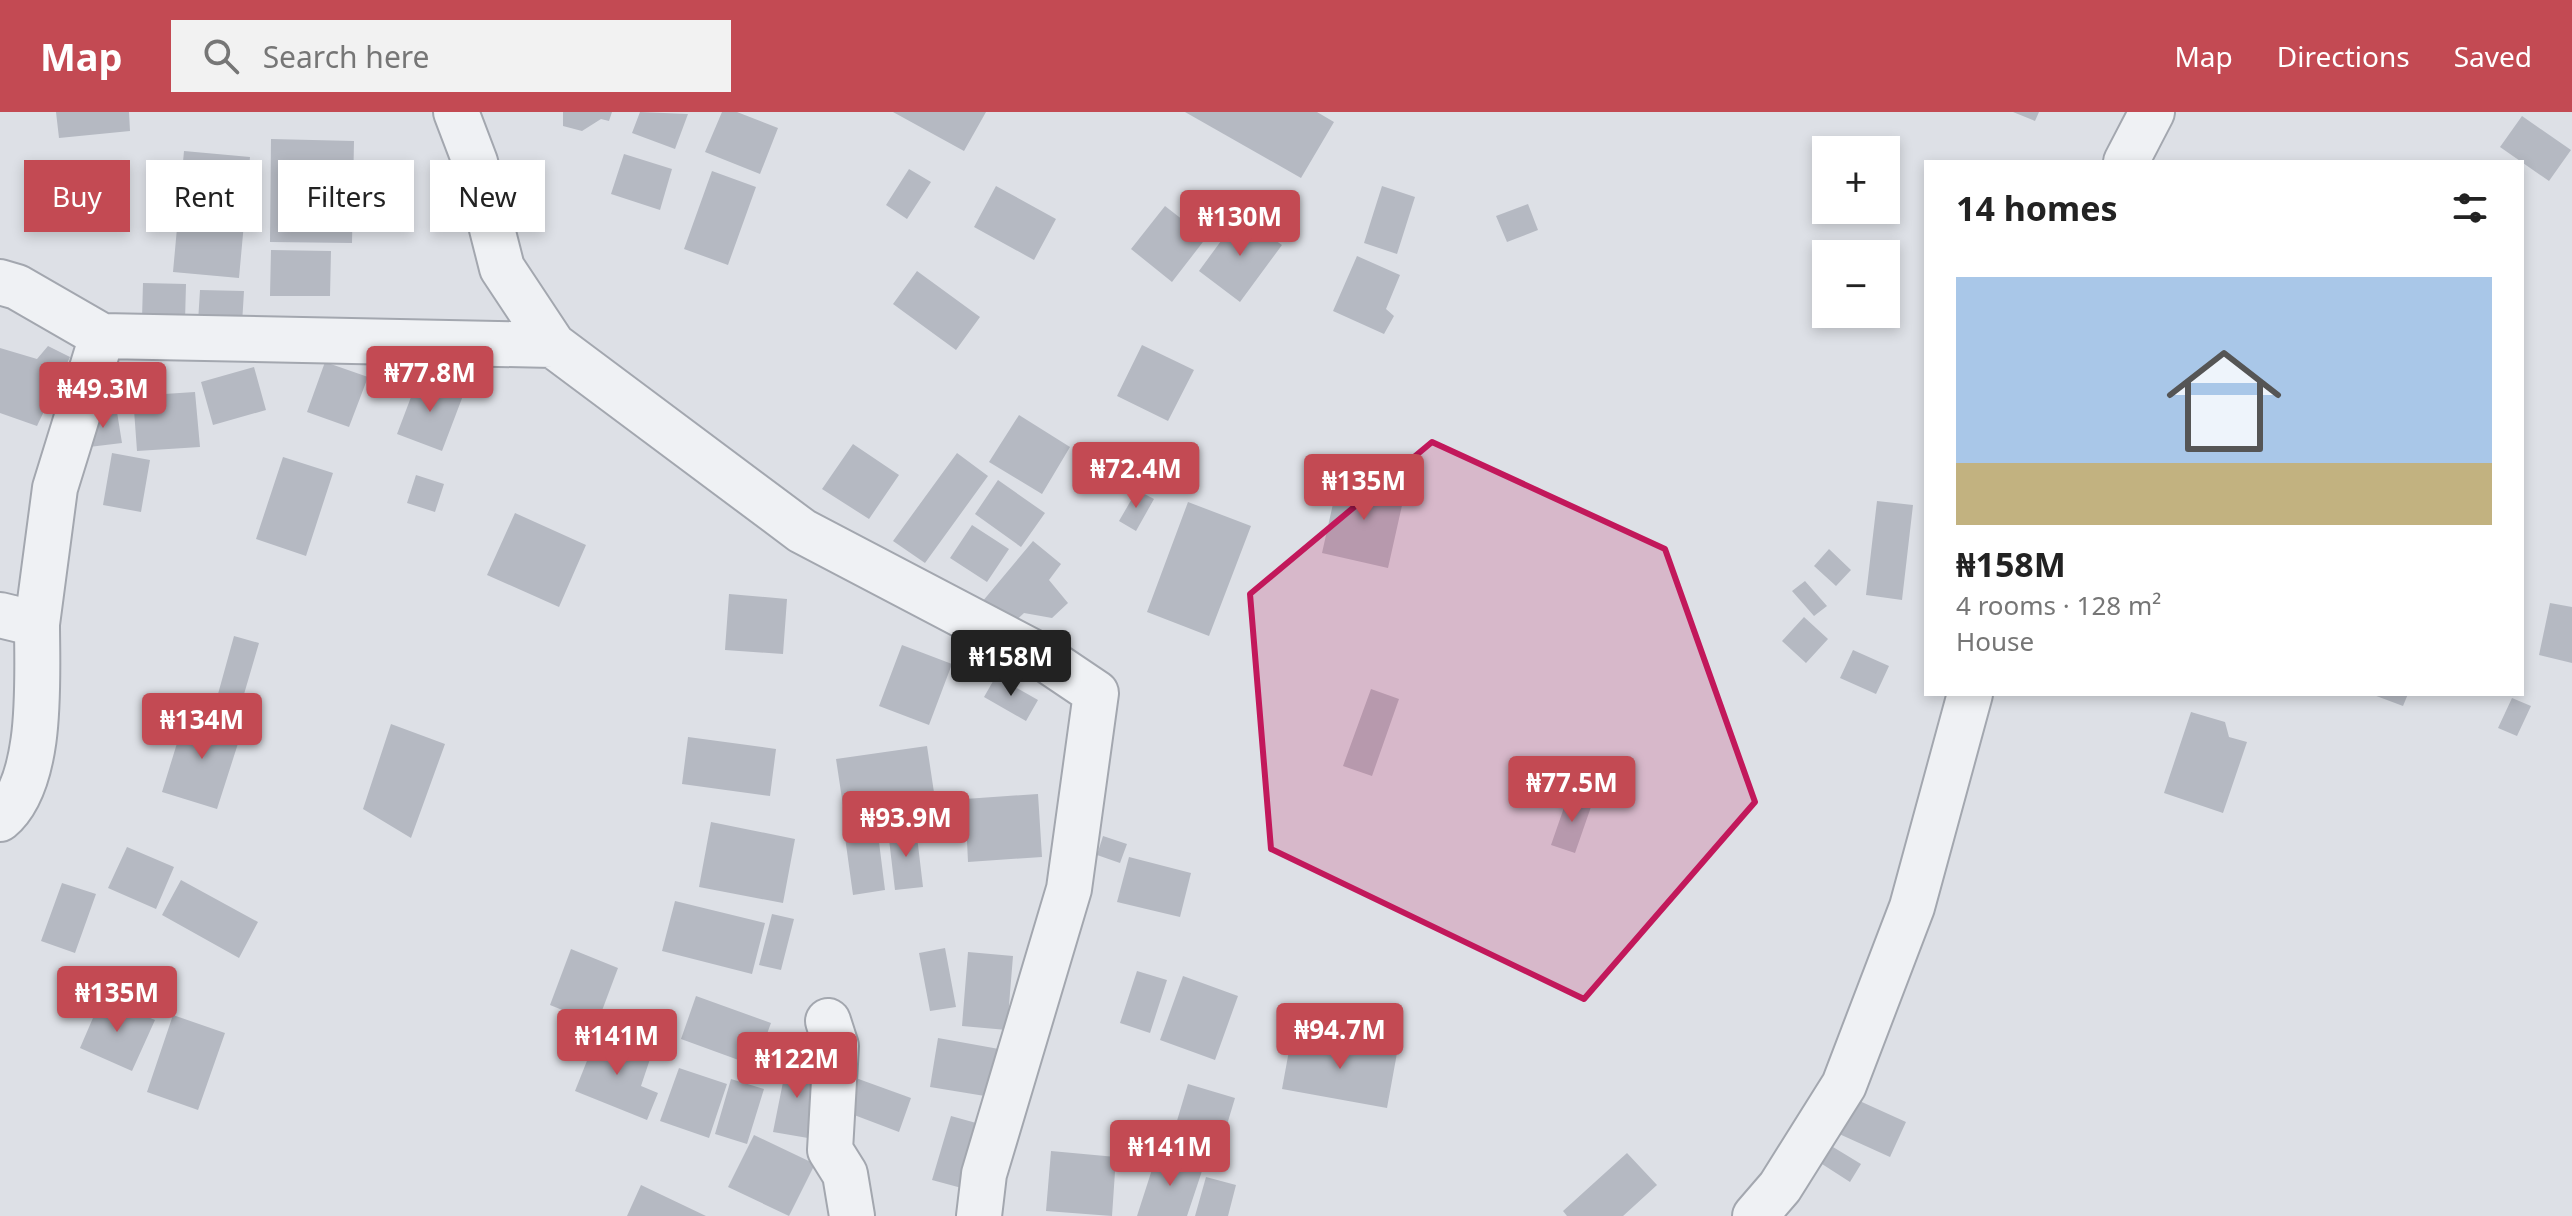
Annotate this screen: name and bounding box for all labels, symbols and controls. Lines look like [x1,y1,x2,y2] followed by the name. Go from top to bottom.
[171,20,731,92] search box
[40,30,123,82] text: Map
[199,34,243,78] icon: search
[263,36,430,77] text: Search here
[2174,37,2233,75] text: Map
[2277,37,2410,75] text: Directions
[2454,37,2532,75] text: Saved
[1812,136,1900,328] map controls
[1812,136,1900,224] button: +
[24,160,130,232] chip: Buy
[146,160,262,232] chip: Rent
[278,160,414,232] chip: Filters
[430,160,545,232] chip: New
[1956,185,2118,231] text: 14 homes
[2448,186,2492,230] icon: filters
[1184,190,1296,258] pin: ₦130M
[1198,198,1282,234] text: ₦130M
[1812,240,1900,328] button: −
[2152,329,2296,473] icon: home
[365,346,495,414] pin: ₦77.8M
[384,354,476,390] text: ₦77.8M
[38,362,168,430] pin: ₦49.3M
[57,370,149,406] text: ₦49.3M
[1071,442,1201,510] pin: ₦72.4M
[1090,450,1182,486] text: ₦72.4M
[1308,454,1420,522] pin: ₦135M
[1322,462,1406,498] text: ₦135M
[1956,541,2066,587] text: ₦158M
[1956,587,2161,623] text: 4 rooms · 128 m²
[1956,623,2034,659] text: House
[955,630,1067,698] pin: ₦158M
[969,638,1053,674] text: ₦158M
[146,693,258,761] pin: ₦134M
[160,701,244,737] text: ₦134M
[1507,756,1637,824] pin: ₦77.5M
[1526,764,1618,800] text: ₦77.5M
[841,791,971,859] pin: ₦93.9M
[860,799,952,835] text: ₦93.9M
[61,966,173,1034] pin: ₦135M
[75,974,159,1010] text: ₦135M
[1275,1003,1405,1071] pin: ₦94.7M
[561,1009,673,1077] pin: ₦141M
[1294,1011,1386,1047] text: ₦94.7M
[575,1017,659,1053] text: ₦141M
[741,1032,853,1100] pin: ₦122M
[755,1040,839,1076] text: ₦122M
[1114,1120,1226,1188] pin: ₦141M
[1128,1128,1212,1164] text: ₦141M

